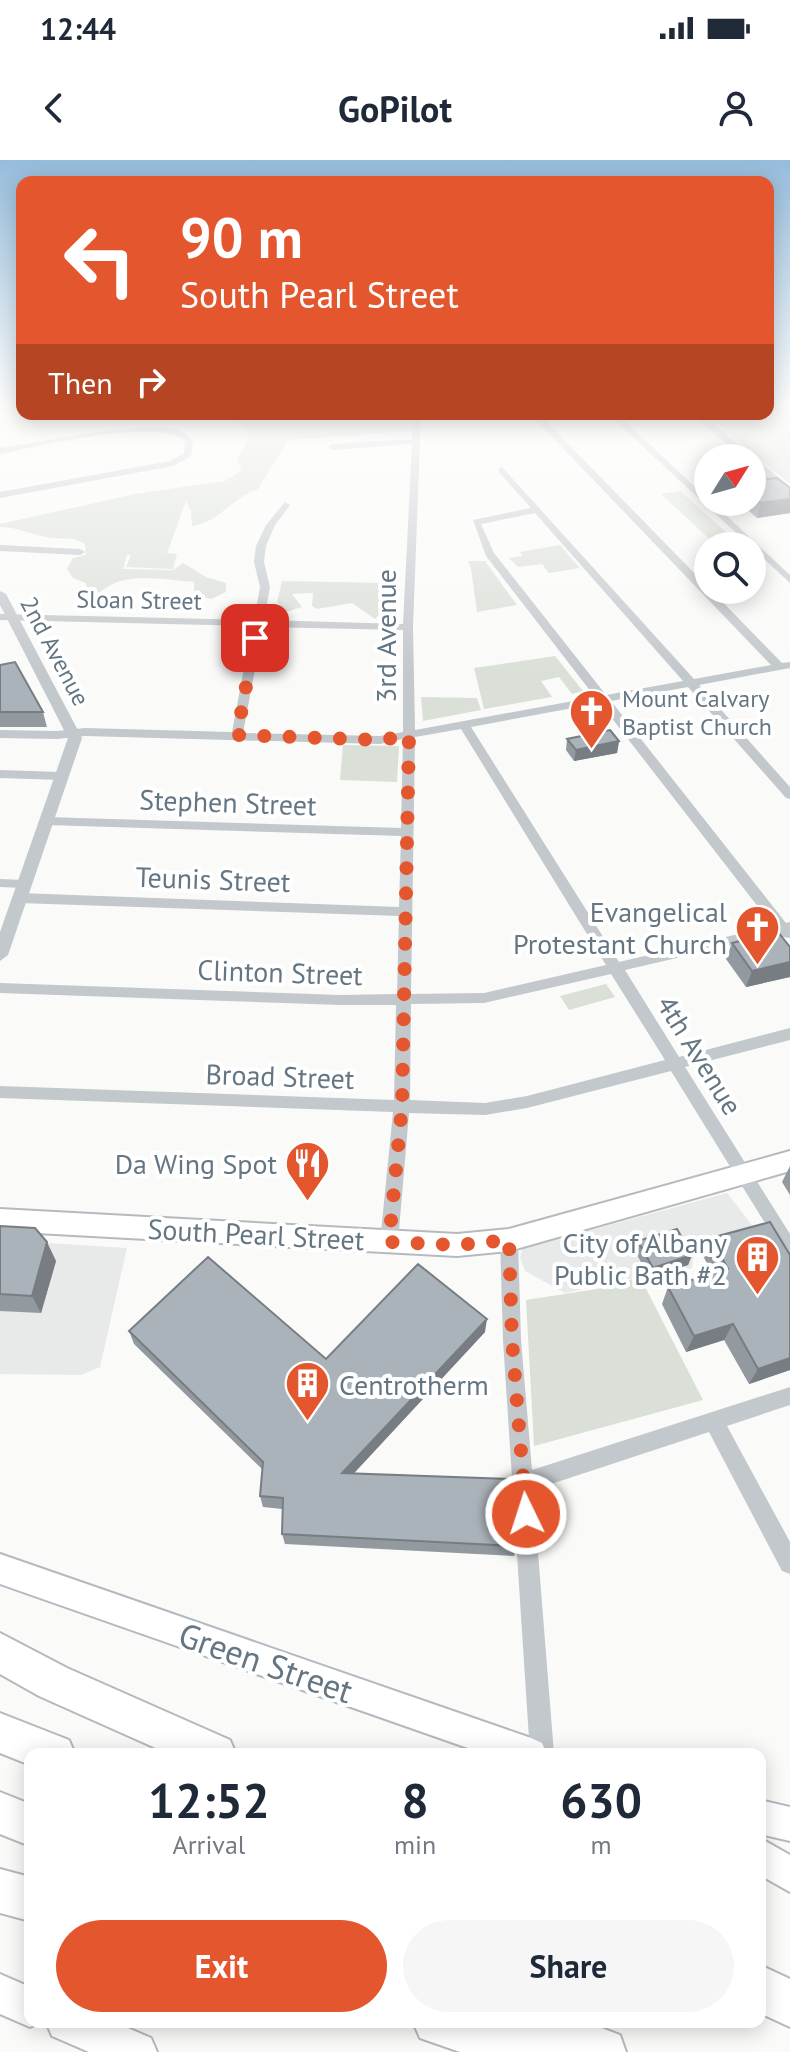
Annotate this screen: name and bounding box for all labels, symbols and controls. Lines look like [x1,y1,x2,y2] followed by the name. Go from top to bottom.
[40,9,116,48] text: 12:44
[338,85,452,132] text: GoPilot
[32,86,76,130] icon: back
[714,86,758,130] icon: person
[180,201,303,273] text: 90 m
[48,208,152,312] icon: left
[180,271,459,318] text: South Pearl Street
[129,360,173,404] icon: right
[48,363,113,402] text: Then
[694,444,766,516] north arrow
[694,444,766,604] map controls
[694,532,766,604] button: search
[367,569,404,703] street label: 3rd Avenue
[76,583,202,617] street label: Sloan Street
[13,591,97,711] street label: 2nd Avenue
[221,604,289,672] pin
[233,616,277,660] icon: arrive
[622,683,772,742] place label: Mount Calvary Baptist Church
[567,688,615,751] church icon: Mount Calvary Baptist Church
[139,780,318,824] street label: Stephen Street
[135,858,292,900] street label: Teunis Street
[513,893,727,962] place label: Evangelical Protestant Church
[734,903,782,966] church icon: Evangelical Protestant Church
[197,951,364,993] street label: Clinton Street
[649,988,751,1122] street label: 4th Avenue
[205,1055,356,1097] street label: Broad Street
[284,1139,332,1202] restaurant icon: Da Wing Spot
[115,1145,277,1182] place label: Da Wing Spot
[147,1210,366,1258] street label: South Pearl Street
[554,1224,727,1293] place label: City of Albany Public Bath #2
[734,1234,782,1297] building icon: City of Albany Public Bath #2
[284,1360,332,1423] building icon: Centrotherm
[339,1366,489,1403] place label: Centrotherm
[484,1472,568,1556] position arrow
[173,1612,359,1712] street label: Green Street
[148,1769,270,1831] text: 12:52
[401,1769,429,1831] text: 8
[560,1769,642,1831] text: 630
[173,1828,245,1861] text: Arrival
[394,1828,436,1861] text: min
[591,1828,612,1861] text: m
[56,1920,387,2012] button: Exit
[403,1920,734,2012] button: Share

